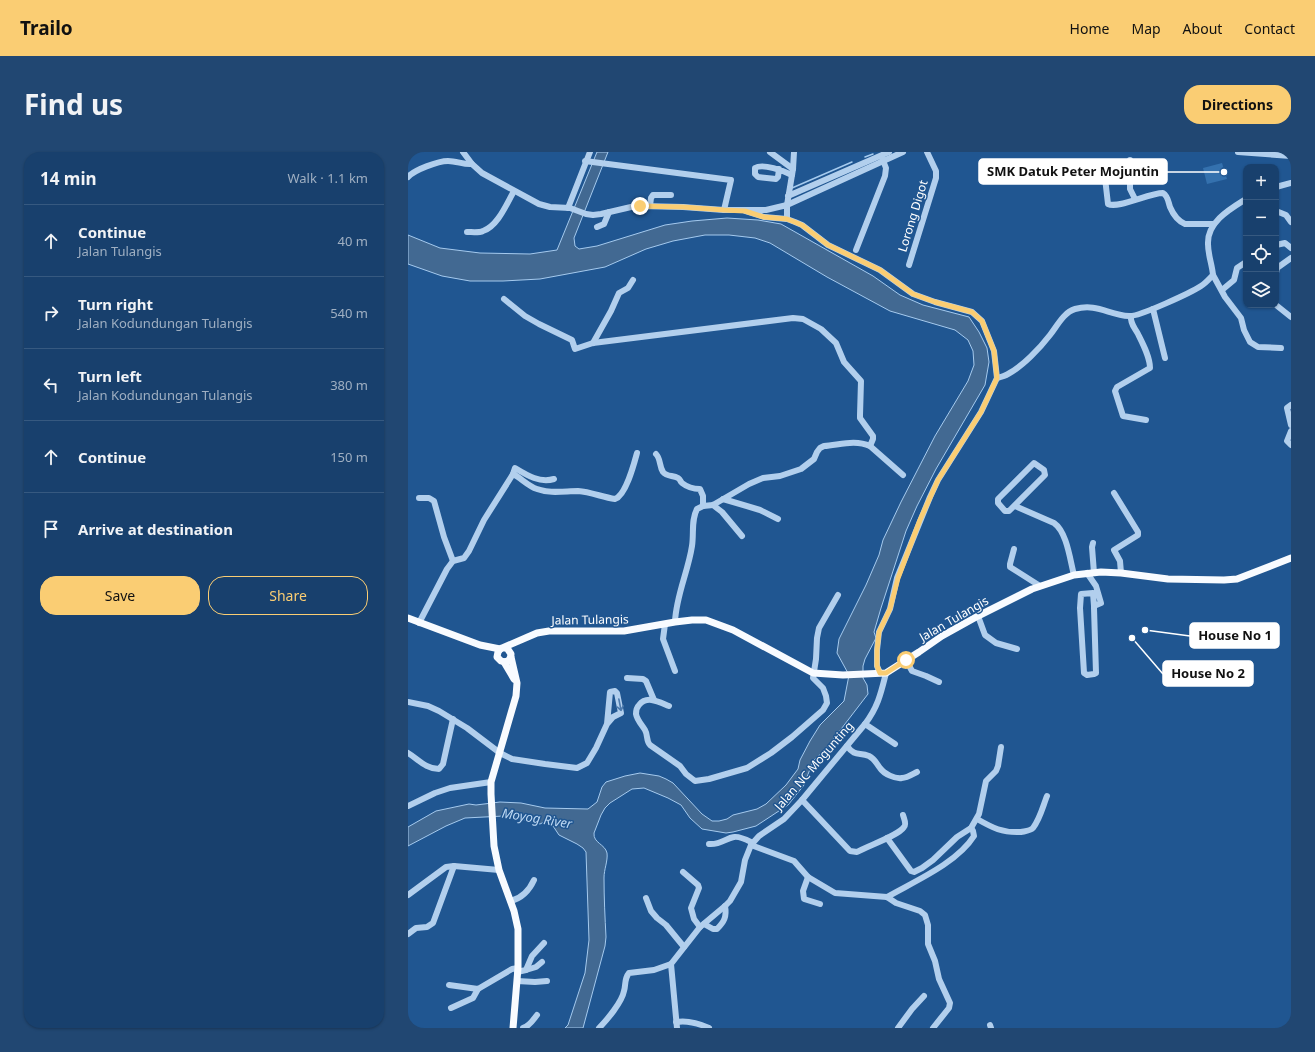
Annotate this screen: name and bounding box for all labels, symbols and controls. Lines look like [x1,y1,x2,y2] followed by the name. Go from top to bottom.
[20,15,73,41] text: Trailo
[1070,19,1109,38] text: Home
[1131,19,1161,38] text: Map
[1183,19,1222,38] text: About
[1244,19,1295,38] text: Contact
[24,85,123,123] text: Find us
[1184,85,1291,124] button: Directions
[979,159,1167,184] callout: SMK Datuk Peter Mojuntin
[987,162,1159,180] text: SMK Datuk Peter Mojuntin
[1243,164,1279,308] map controls
[1243,164,1279,200] button: +
[40,167,97,190] text: 14 min
[288,169,368,187] text: Walk · 1.1 km
[894,177,932,254] street label: Lorong Digot
[631,197,649,215] route end
[1243,200,1279,236] button: −
[78,222,146,242] text: Continue
[40,230,62,252] icon: ahead
[338,232,368,250] text: 40 m
[1243,236,1279,272] button: locate
[78,242,162,260] text: Jalan Tulangis
[1243,272,1279,308] button: layers
[78,294,153,314] text: Turn right
[40,302,62,324] icon: right
[330,304,368,322] text: 540 m
[78,314,253,332] text: Jalan Kodundungan Tulangis
[78,366,142,386] text: Turn left
[40,374,62,396] icon: left
[330,376,368,394] text: 380 m
[78,386,253,404] text: Jalan Kodundungan Tulangis
[40,446,62,468] icon: ahead
[78,447,146,467] text: Continue
[330,448,368,466] text: 150 m
[40,518,62,540] icon: arrive
[78,519,233,539] text: Arrive at destination
[40,576,200,615] button: Save
[208,576,368,615] button: Share
[915,592,992,646] street label: Jalan Tulangis
[550,610,629,629] street label: Jalan Tulangis
[1190,623,1279,648] callout: House No 1
[1198,626,1272,644] text: House No 1
[897,651,915,669] route start
[1163,661,1253,686] callout: House No 2
[1171,664,1245,682] text: House No 2
[616,699,624,712] one-way arrow
[770,718,857,815] street label: Jalan NC Mogunting
[501,804,574,833] water label: Moyog River

